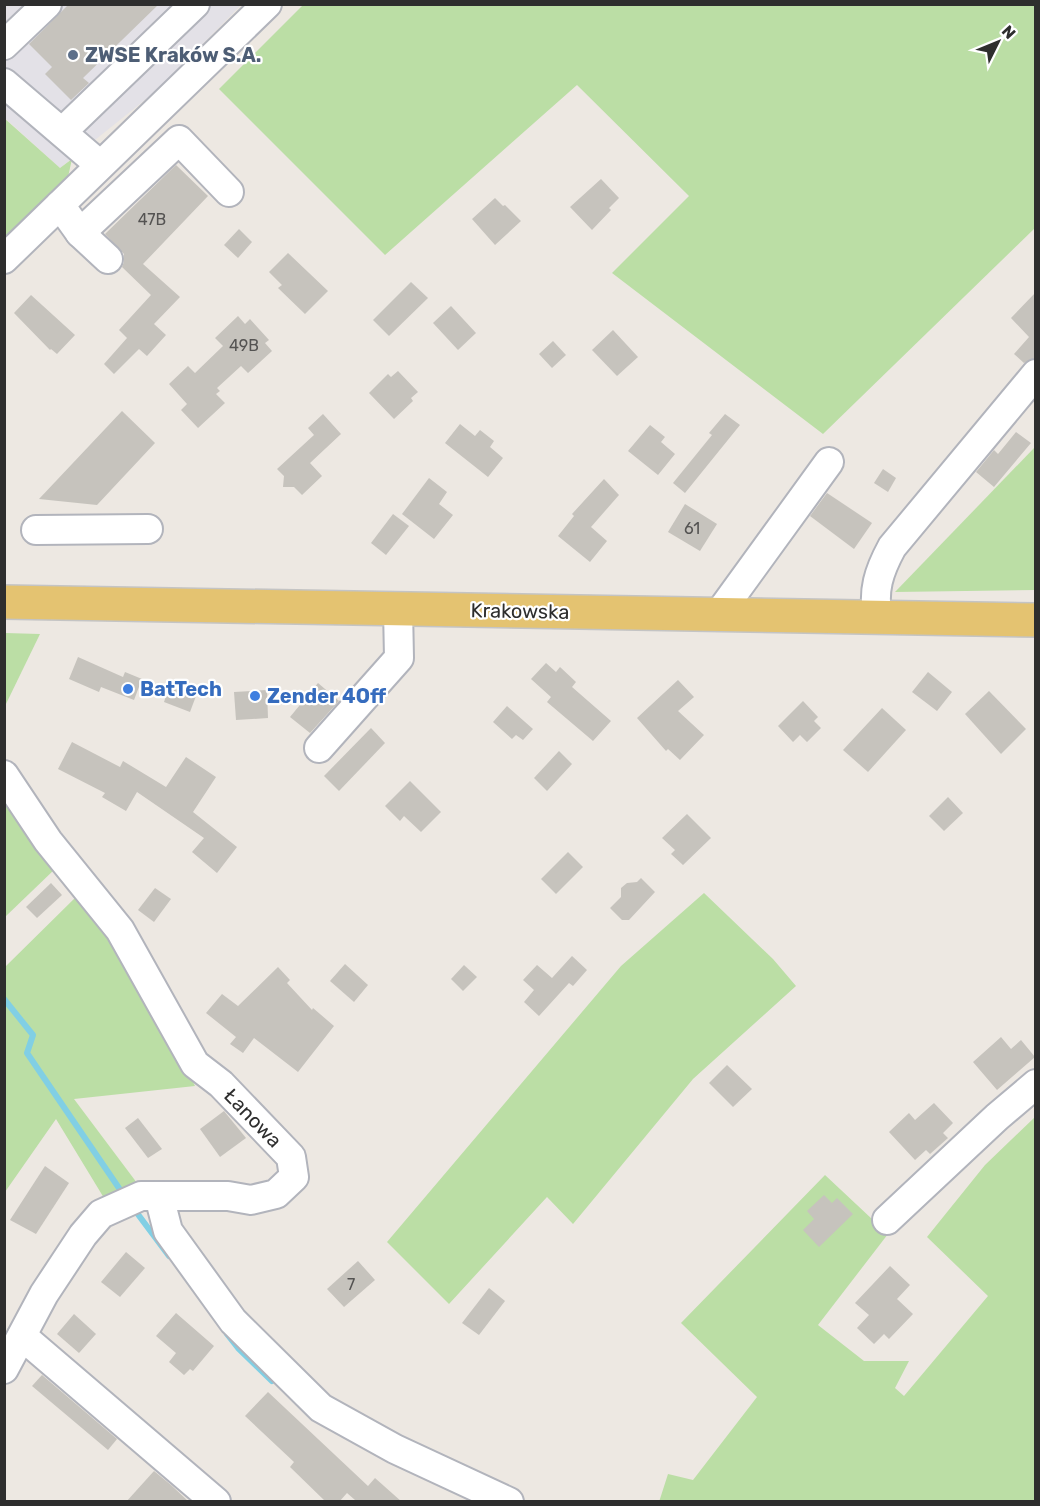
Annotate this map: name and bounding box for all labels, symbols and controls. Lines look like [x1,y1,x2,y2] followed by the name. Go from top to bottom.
[968,12,1028,72] north arrow
[998,21,1019,43] text: N
[85,43,261,67] place label: ZWSE Kraków S.A.
[66,48,80,62] marker: ZWSE Kraków S.A.
[138,210,166,229] house number: 47B
[229,336,259,355] house number: 49B
[684,519,700,538] house number: 61
[470,598,570,624] street label: Krakowska
[140,677,222,701] place label: BatTech
[121,682,135,696] marker: BatTech
[267,684,387,708] place label: Zender 4Off
[248,689,262,703] marker: Zender 4Off
[219,1084,287,1152] street label: Łanowa
[347,1275,355,1294] house number: 7

